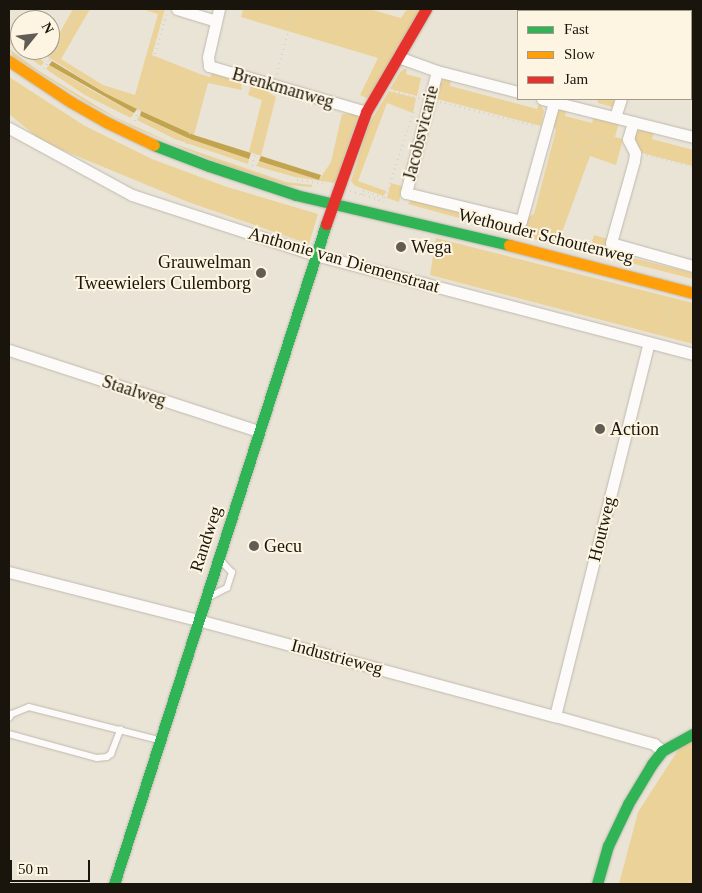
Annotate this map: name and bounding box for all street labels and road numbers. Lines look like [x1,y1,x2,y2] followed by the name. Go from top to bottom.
[230,63,336,113] street label: Brenkmanweg
[399,83,443,183] street label: Jacobsvicarie
[456,204,636,268] street label: Wethouder Schoutenweg
[246,222,442,298] street label: Anthonie van Diemenstraat
[99,371,169,411] street label: Staalweg
[584,494,620,564] street label: Houtweg
[185,503,227,575] street label: Randweg
[289,634,385,680] street label: Industrieweg

